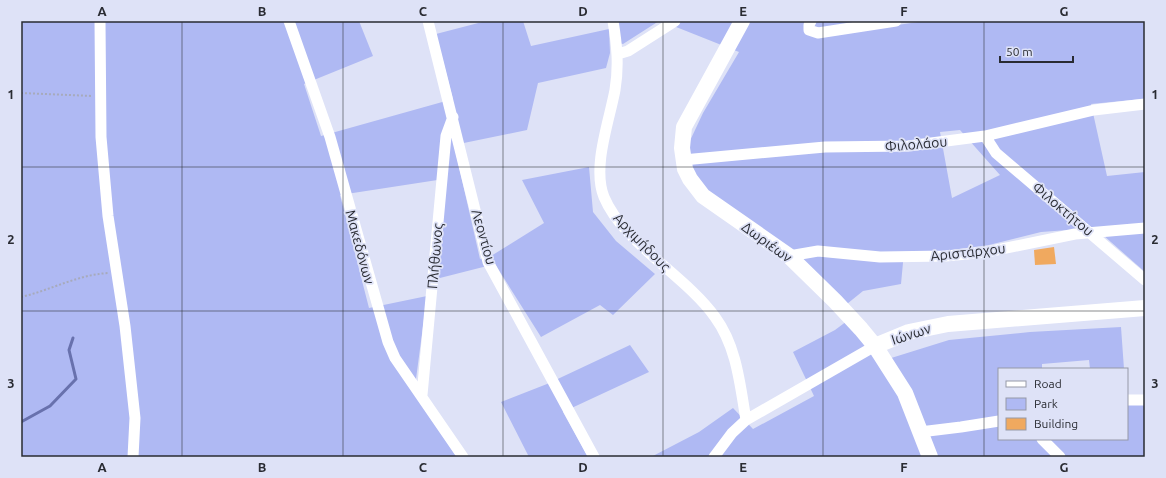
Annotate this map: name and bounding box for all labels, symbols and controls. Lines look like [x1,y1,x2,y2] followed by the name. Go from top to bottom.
[97,4,107,18] text: A
[258,4,267,18] text: B
[419,4,428,18] text: C
[578,4,588,18] text: D
[739,4,747,18] text: E
[900,4,908,18] text: F
[1060,4,1069,18] text: G
[1000,38,1073,64] scale bar
[1006,45,1033,58] text: 50 m
[7,87,15,101] text: 1
[1151,87,1159,101] text: 1
[884,133,948,155] street label: Φιλολάου
[1029,179,1097,239] street label: Φιλοκτήτου
[468,207,500,267] street label: Λεοντίου
[342,208,378,286] street label: Μακεδόνων
[610,210,674,275] street label: Αρχιμήδους
[739,218,795,266] street label: Δωριέων
[424,222,446,290] street label: Πλήθωνος
[7,232,15,246] text: 2
[1151,232,1159,246] text: 2
[930,240,1006,264] street label: Αριστάρχου
[889,320,933,348] street label: Ιώνων
[998,368,1128,440] legend
[7,376,15,390] text: 3
[1151,376,1159,390] text: 3
[1034,377,1062,390] text: Road
[1034,397,1058,410] text: Park
[1034,417,1078,430] text: Building
[97,460,107,474] text: A
[258,460,267,474] text: B
[419,460,428,474] text: C
[578,460,588,474] text: D
[739,460,747,474] text: E
[900,460,908,474] text: F
[1060,460,1069,474] text: G

